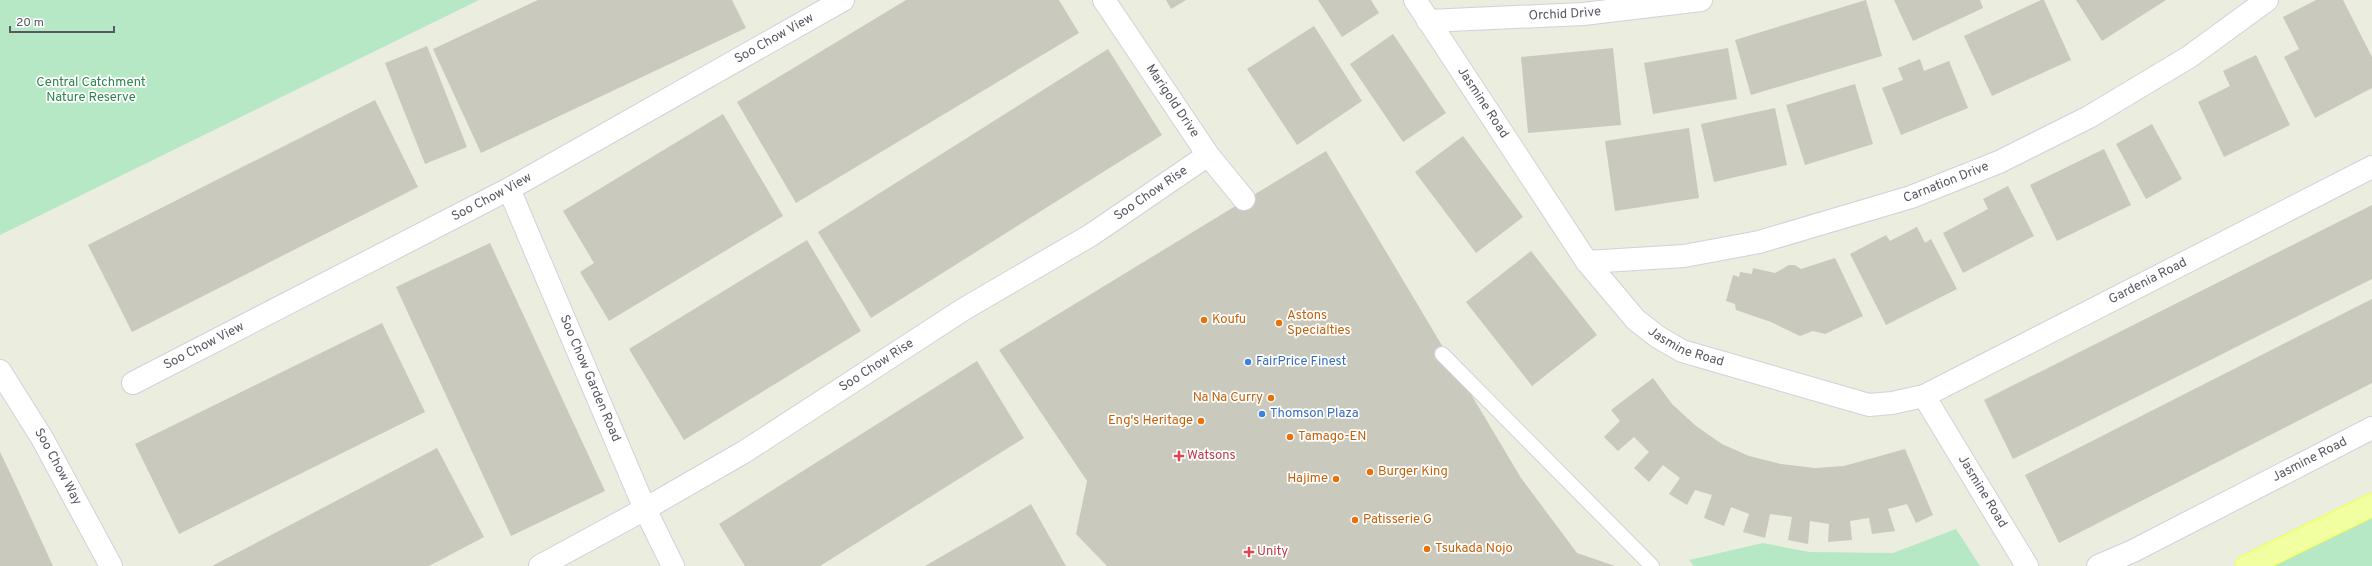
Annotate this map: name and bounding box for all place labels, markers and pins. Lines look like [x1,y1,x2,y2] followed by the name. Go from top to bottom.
[1287,308,1351,339] place label: Astons Specialties
[1212,312,1246,328] place label: Koufu
[1199,315,1209,325] marker: Koufu
[1274,318,1284,328] marker: Astons Specialties
[1256,354,1347,370] place label: FairPrice Finest
[1243,357,1253,367] marker: FairPrice Finest
[1193,390,1263,406] place label: Na Na Curry
[1266,393,1276,403] marker: Na Na Curry
[1270,406,1359,422] place label: Thomson Plaza
[1257,409,1267,419] marker: Thomson Plaza
[1108,413,1193,429] place label: Eng's Heritage
[1196,416,1206,426] marker: Eng's Heritage
[1298,429,1366,445] place label: Tamago-EN
[1285,432,1295,442] marker: Tamago-EN
[1187,448,1236,464] place label: Watsons
[1174,451,1184,461] marker: Watsons
[1378,464,1448,480] place label: Burger King
[1365,467,1375,477] marker: Burger King
[1287,471,1328,487] place label: Hajime
[1331,474,1341,484] marker: Hajime
[1363,512,1432,528] place label: Patisserie G
[1350,515,1360,525] marker: Patisserie G
[1435,541,1513,557] place label: Tsukada Nojo
[1257,544,1288,560] place label: Unity
[1422,544,1432,554] marker: Tsukada Nojo
[1244,547,1254,557] marker: Unity

